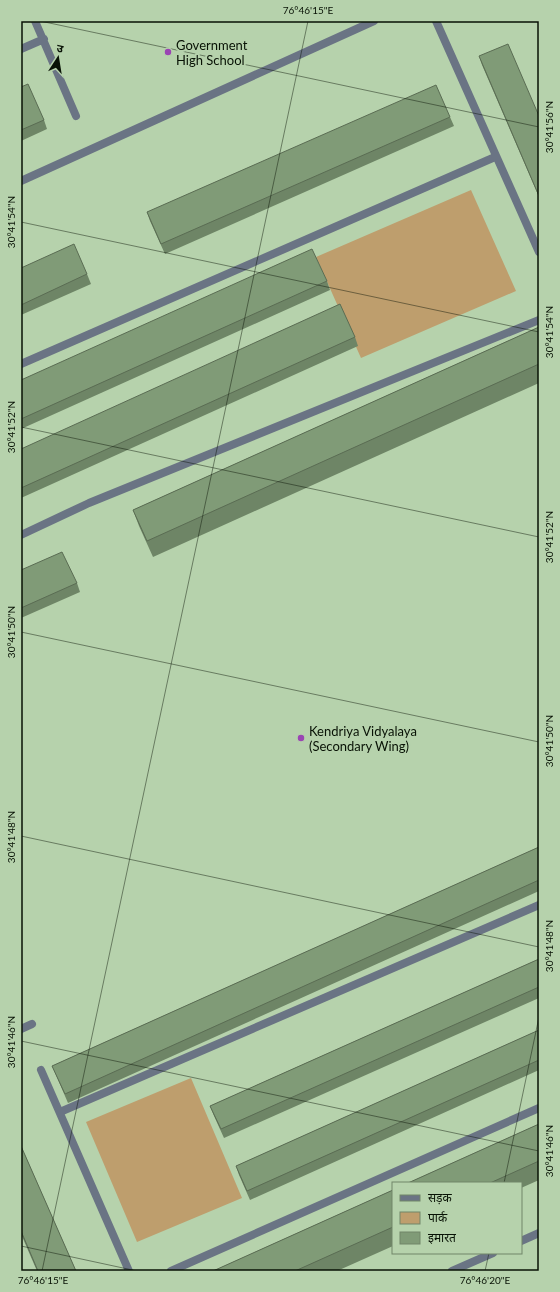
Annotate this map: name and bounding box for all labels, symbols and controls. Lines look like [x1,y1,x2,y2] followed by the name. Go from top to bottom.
[283,4,333,16] text: 76°46'15"E
[176,37,248,68] place label: Government High School
[38,38,78,78] north arrow
[56,41,65,55] text: उ
[163,47,173,57] marker: Government High School
[543,101,555,153] text: 30°41'56"N
[5,196,17,248] text: 30°41'54"N
[543,306,555,358] text: 30°41'54"N
[5,401,17,453] text: 30°41'52"N
[543,511,555,563] text: 30°41'52"N
[5,606,17,658] text: 30°41'50"N
[543,715,555,767] text: 30°41'50"N
[309,723,417,754] place label: Kendriya Vidyalaya (Secondary Wing)
[296,733,306,743] marker: Kendriya Vidyalaya (Secondary Wing)
[5,811,17,863] text: 30°41'48"N
[543,920,555,972] text: 30°41'48"N
[5,1016,17,1068] text: 30°41'46"N
[543,1125,555,1177] text: 30°41'46"N
[392,1182,522,1254] legend
[428,1190,453,1205] text: सड़क
[428,1210,448,1225] text: पार्क
[428,1230,457,1245] text: इमारत
[18,1274,68,1286] text: 76°46'15"E
[460,1274,510,1286] text: 76°46'20"E

